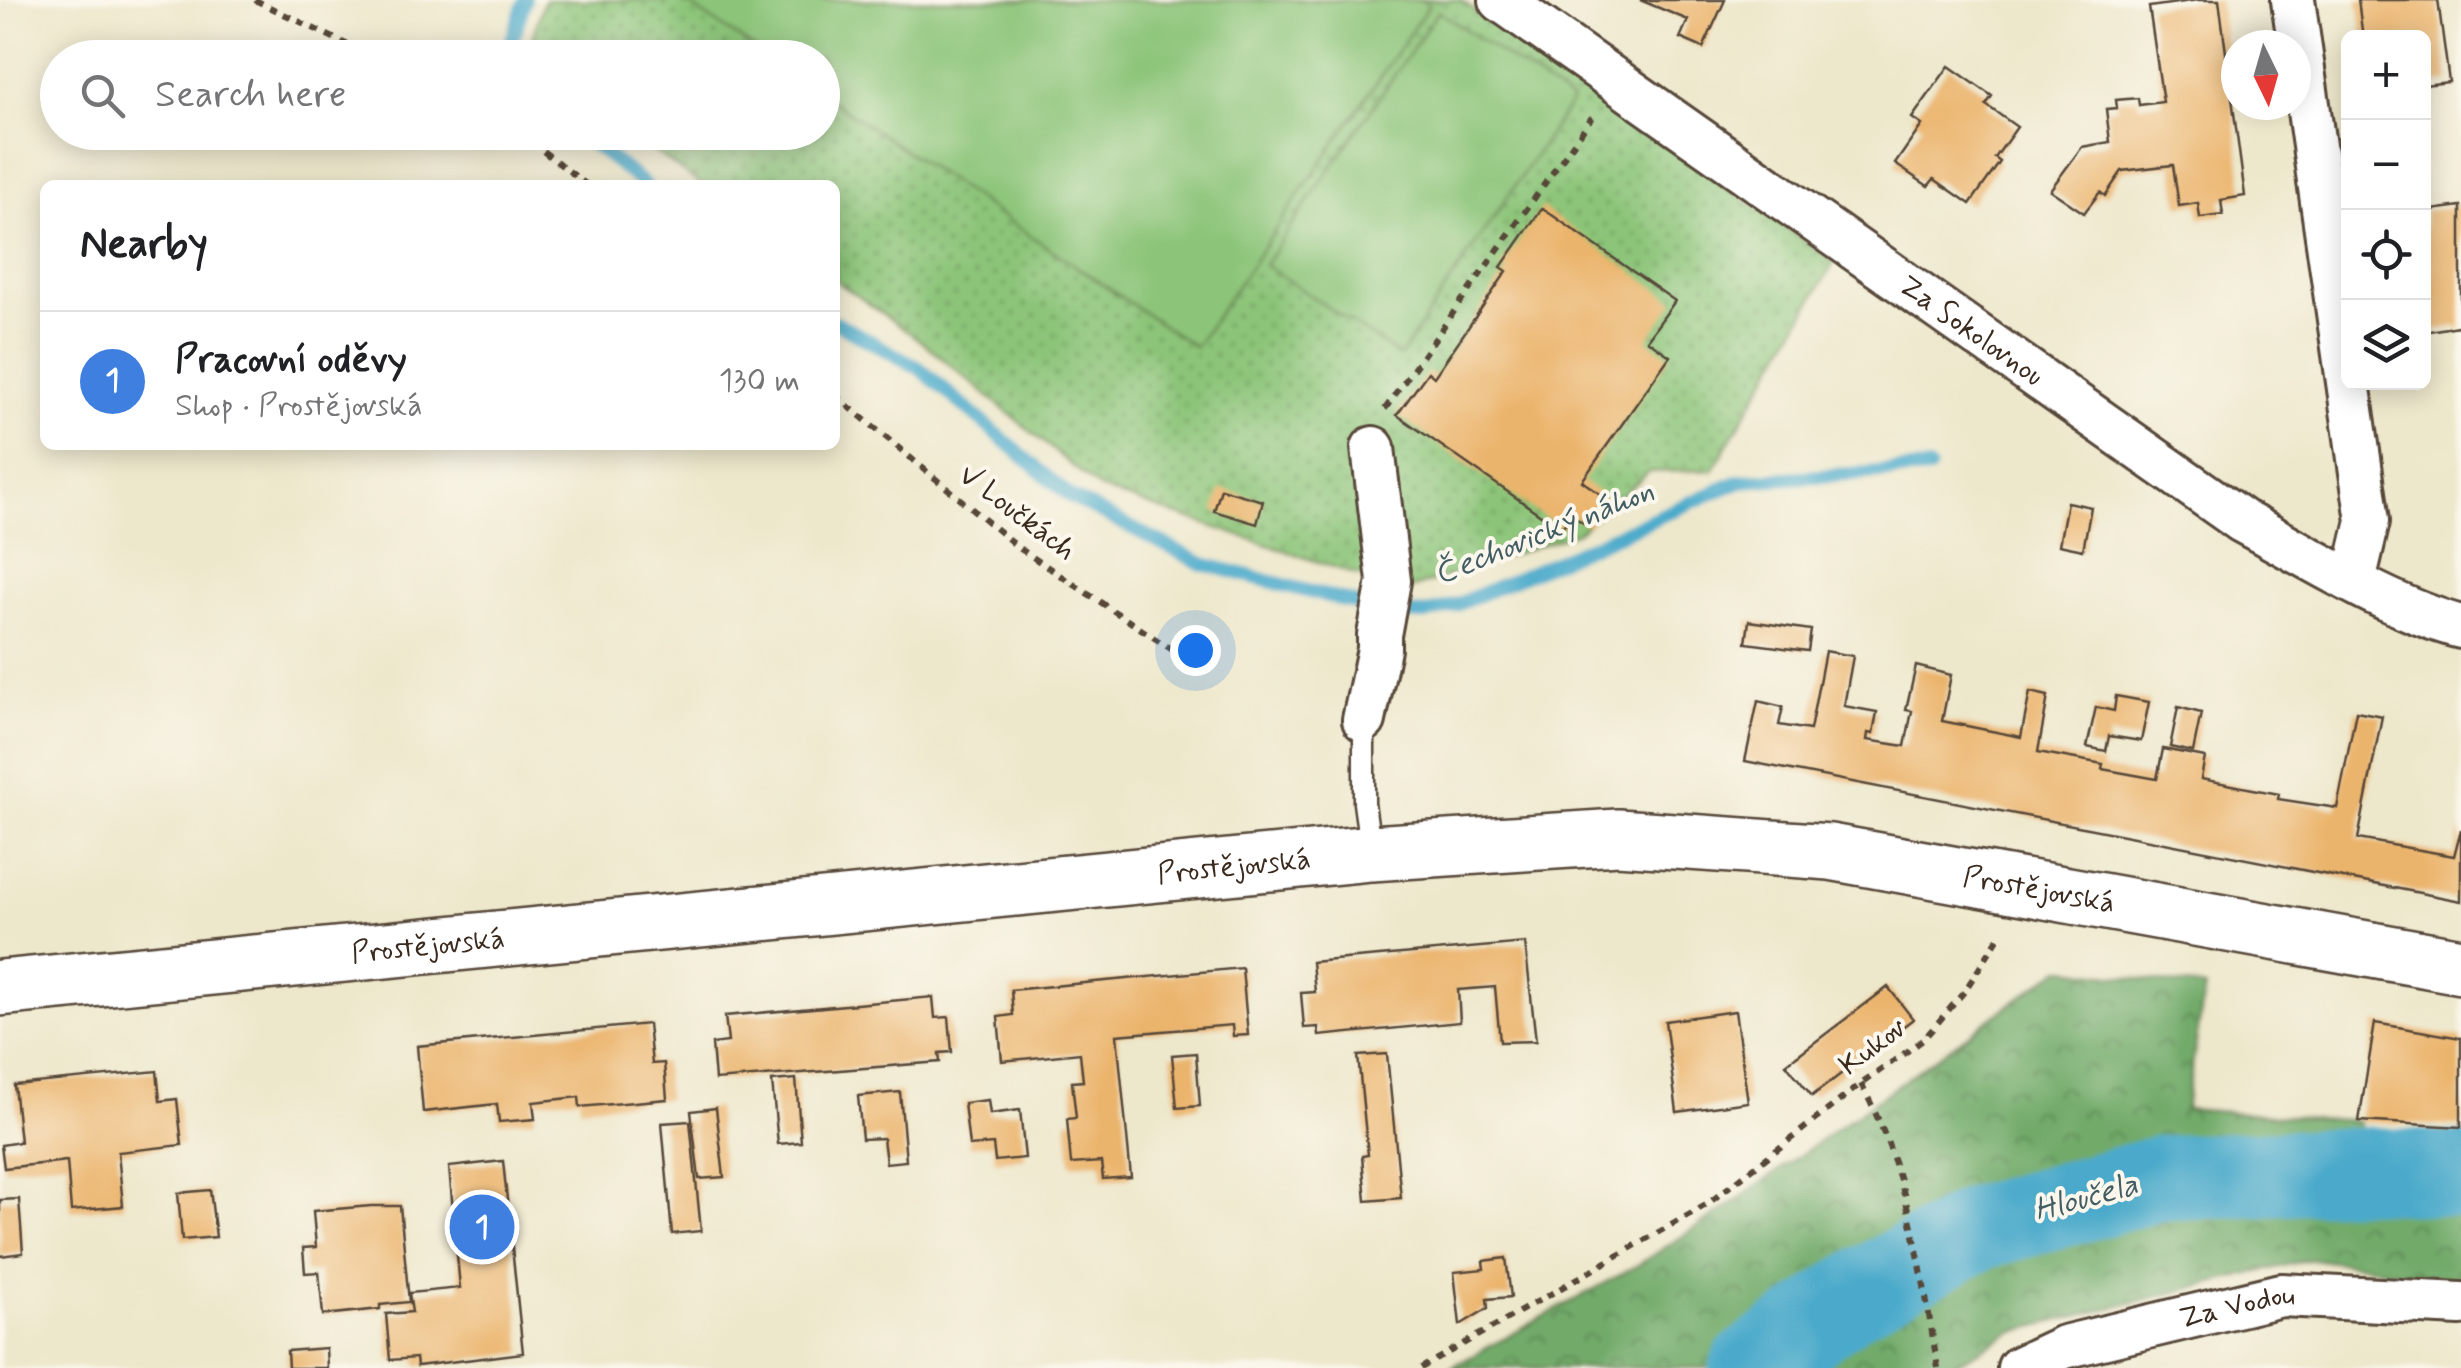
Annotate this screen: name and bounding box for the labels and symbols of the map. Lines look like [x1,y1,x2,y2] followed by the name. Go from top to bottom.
[2221,30,2311,120] north arrow
[1891,266,2052,395] street label: Za Sokolovnou
[950,456,1084,570] street label: V Loučkách
[1428,470,1660,596] water label: Čechovický náhon
[1170,625,1221,676] your location
[1156,840,1313,893] street label: Prostějovská
[1960,857,2118,923] street label: Prostějovská
[349,919,506,973] street label: Prostějovská
[1831,1009,1915,1085] street label: Kukov
[2029,1164,2143,1232] water label: Hloučela
[450,1190,514,1264] pin: 1
[2175,1276,2296,1338] street label: Za Vodou

